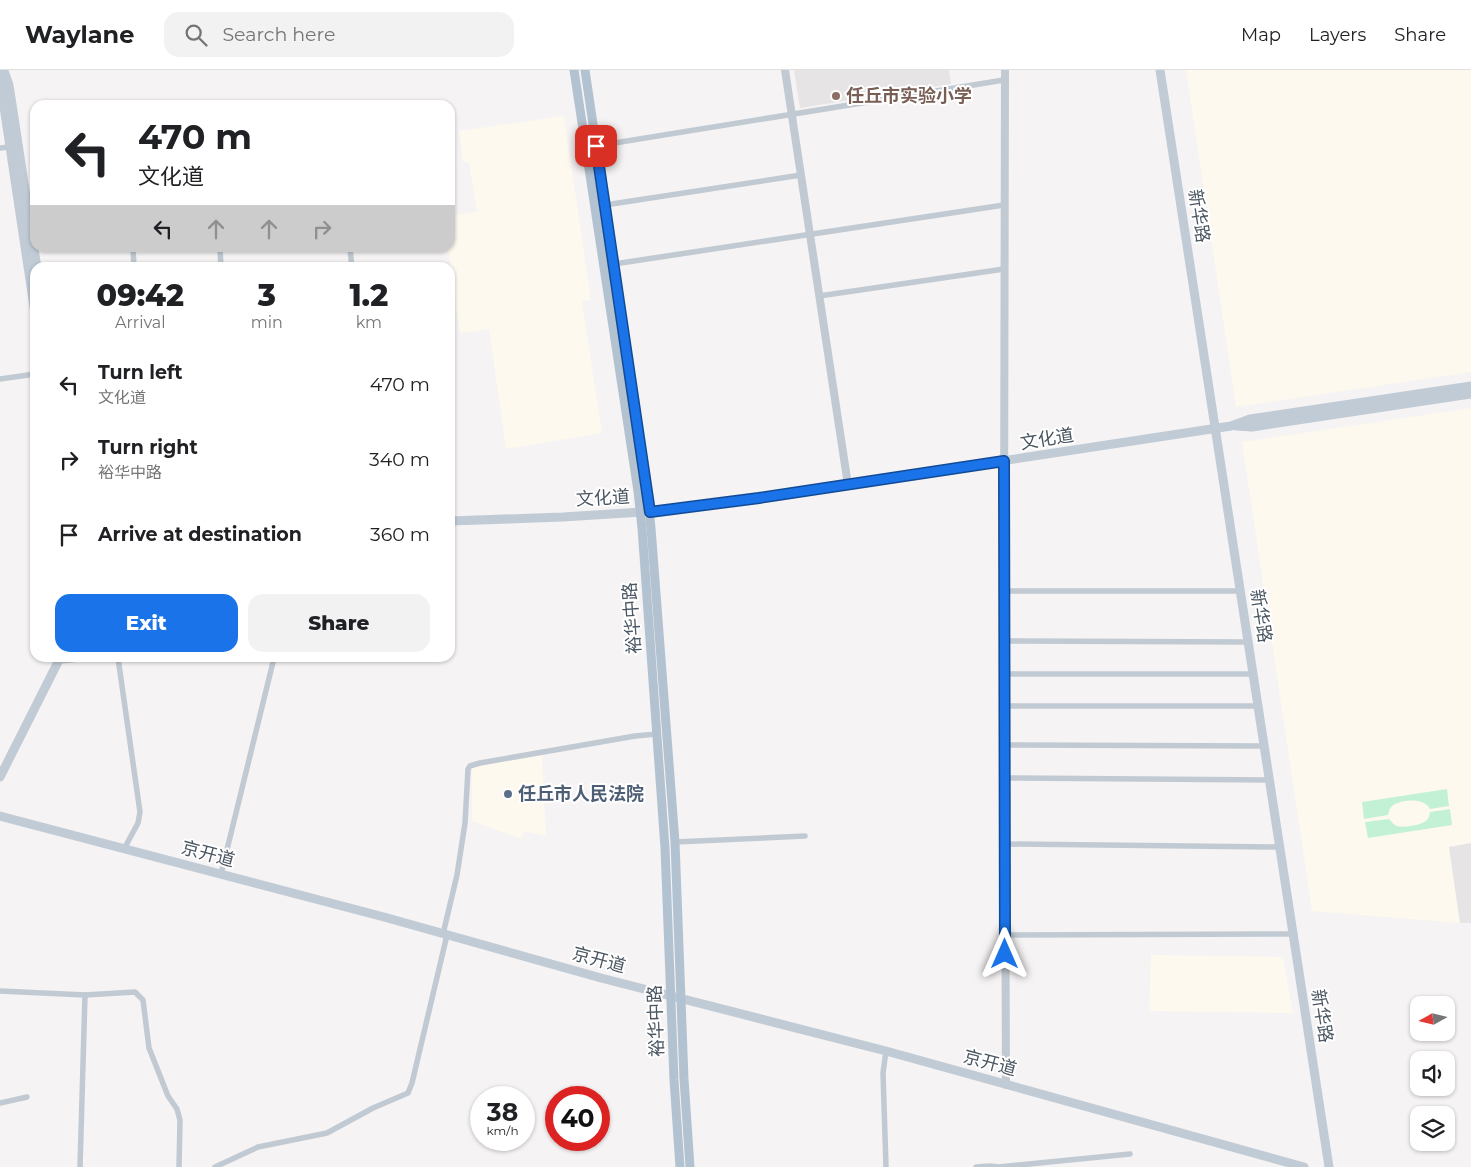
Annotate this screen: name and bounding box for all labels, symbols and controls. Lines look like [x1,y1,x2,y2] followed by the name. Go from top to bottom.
[164,12,514,57] search box
[25,20,134,49] text: Waylane
[182,21,210,49] icon: search
[222,23,335,46] text: Search here
[1241,24,1281,46] text: Map
[1309,24,1366,46] text: Layers
[1394,24,1446,46] text: Share
[846,85,972,107] place label: 任丘市实验小学
[830,90,842,102] marker: 任丘市实验小学
[138,115,252,158] text: 470 m
[55,120,120,185] icon: left
[575,125,617,167] pin
[582,132,610,160] icon: arrive
[138,163,204,190] text: 文化道
[1184,188,1214,244] street label: 新华路
[149,215,177,243] icon: left
[202,215,230,243] icon: ahead
[255,215,283,243] icon: ahead
[308,215,336,243] icon: right
[97,277,184,314] text: 09:42
[258,277,276,314] text: 3
[349,277,388,314] text: 1.2
[115,313,166,332] text: Arrival
[251,313,283,332] text: min
[356,313,382,332] text: km
[98,361,183,384] text: Turn left
[55,371,83,399] icon: left
[370,373,430,396] text: 470 m
[98,388,146,407] text: 文化道
[1019,424,1075,454] street label: 文化道
[98,436,198,459] text: Turn right
[55,446,83,474] icon: right
[369,448,430,471] text: 340 m
[98,463,162,482] text: 裕华中路
[575,486,631,510] street label: 文化道
[55,521,83,549] icon: arrive
[98,523,302,546] text: Arrive at destination
[370,523,430,546] text: 360 m
[619,581,645,655] street label: 裕华中路
[1246,588,1276,644] street label: 新华路
[55,594,238,652] button: Exit
[248,594,430,652] button: Share
[518,783,644,805] place label: 任丘市人民法院
[502,788,514,800] marker: 任丘市人民法院
[179,836,237,872] street label: 京开道
[978,927,1030,979] position arrow
[570,942,628,978] street label: 京开道
[644,985,668,1057] street label: 裕华中路
[1307,988,1337,1044] street label: 新华路
[1410,996,1455,1041] north arrow
[1410,996,1455,1151] map controls
[961,1045,1019,1081] street label: 京开道
[1410,1051,1455,1096] button: sound
[545,1086,610,1151] speed limit sign: 40
[487,1097,518,1127] text: 38
[1410,1106,1455,1151] button: layers
[486,1123,519,1138] text: km/h

